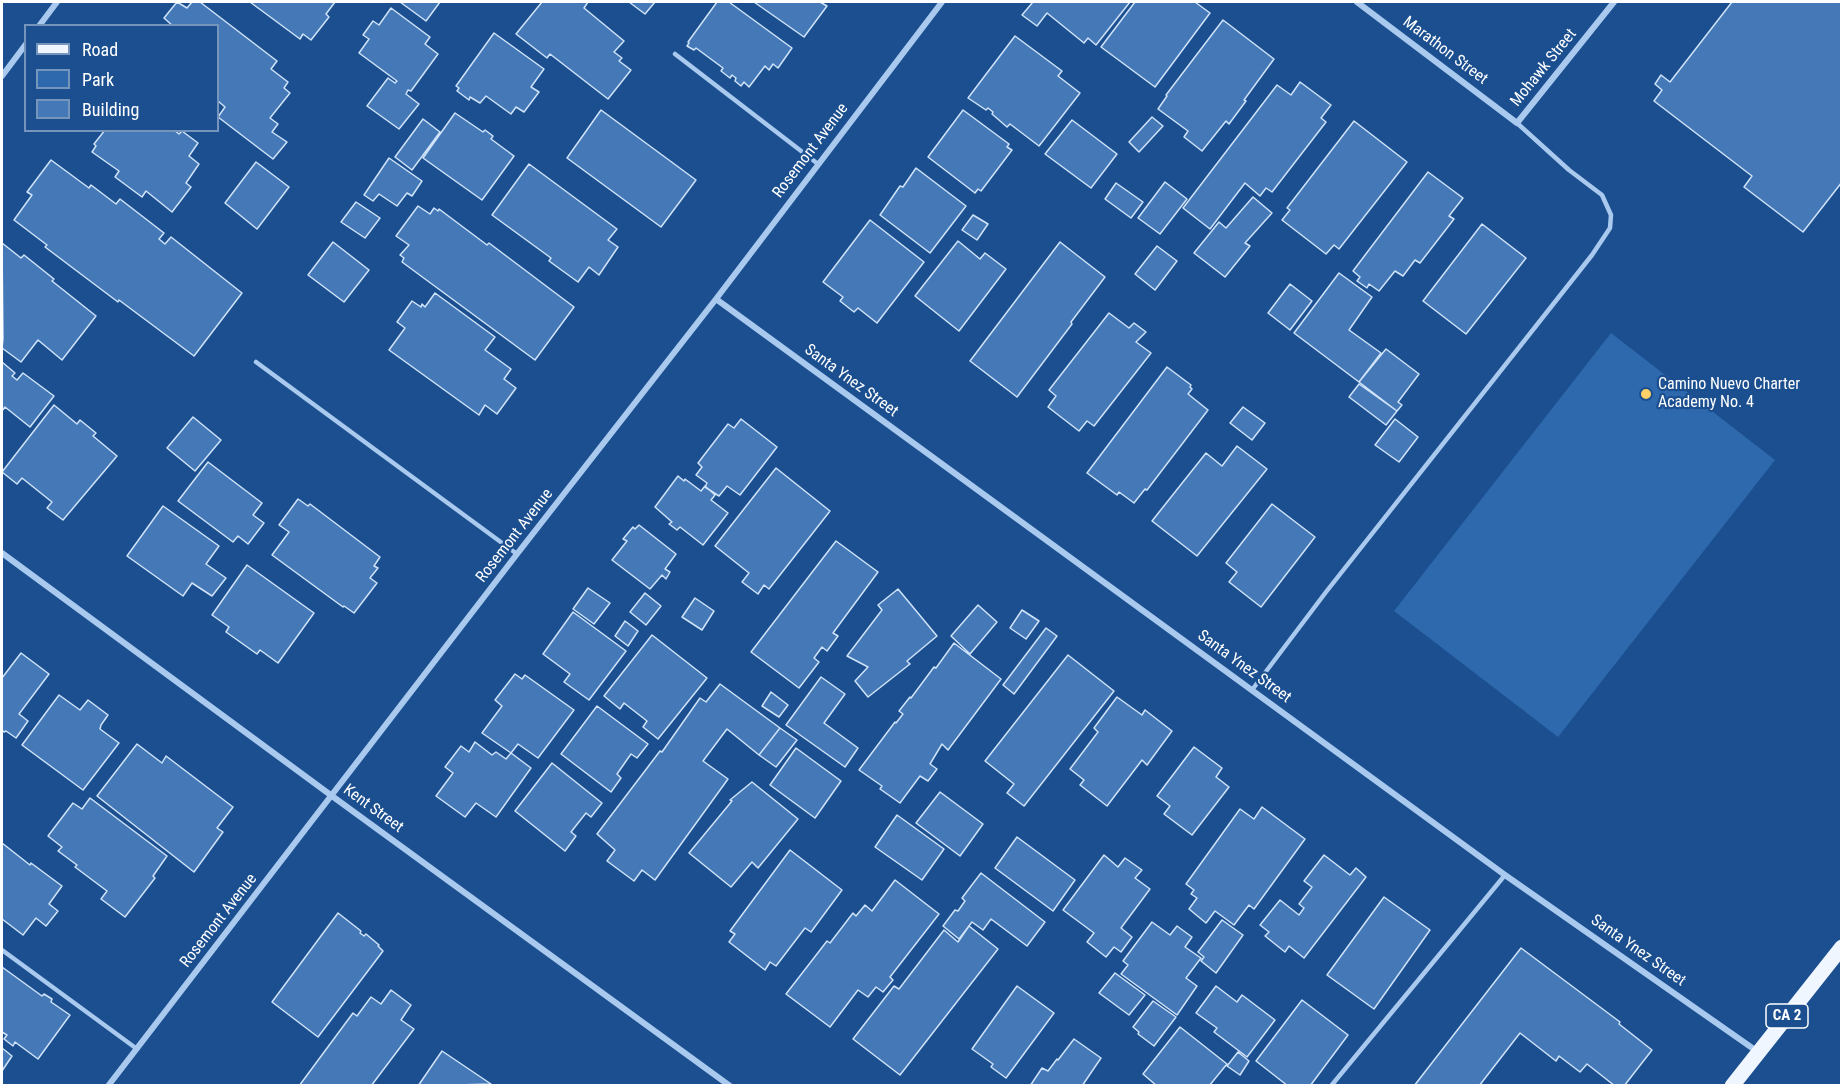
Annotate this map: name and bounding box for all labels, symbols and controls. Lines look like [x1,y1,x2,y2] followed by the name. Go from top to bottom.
[1399,13,1491,89] street label: Marathon Street
[24,24,219,132] legend
[1507,25,1581,111] street label: Mohawk Street
[82,39,118,60] text: Road
[82,69,114,90] text: Park
[82,99,139,120] text: Building
[769,100,853,202] street label: Rosemont Avenue
[800,341,902,421] street label: Santa Ynez Street
[1658,375,1800,413] place label: Camino Nuevo Charter Academy No. 4
[1639,387,1653,401] marker: Camino Nuevo Charter Academy No. 4
[472,485,558,587] street label: Rosemont Avenue
[1193,627,1295,707] street label: Santa Ynez Street
[339,781,407,837] street label: Kent Street
[176,870,262,972] street label: Rosemont Avenue
[1587,911,1689,991] street label: Santa Ynez Street
[1766,1004,1808,1028] road number: CA 2

